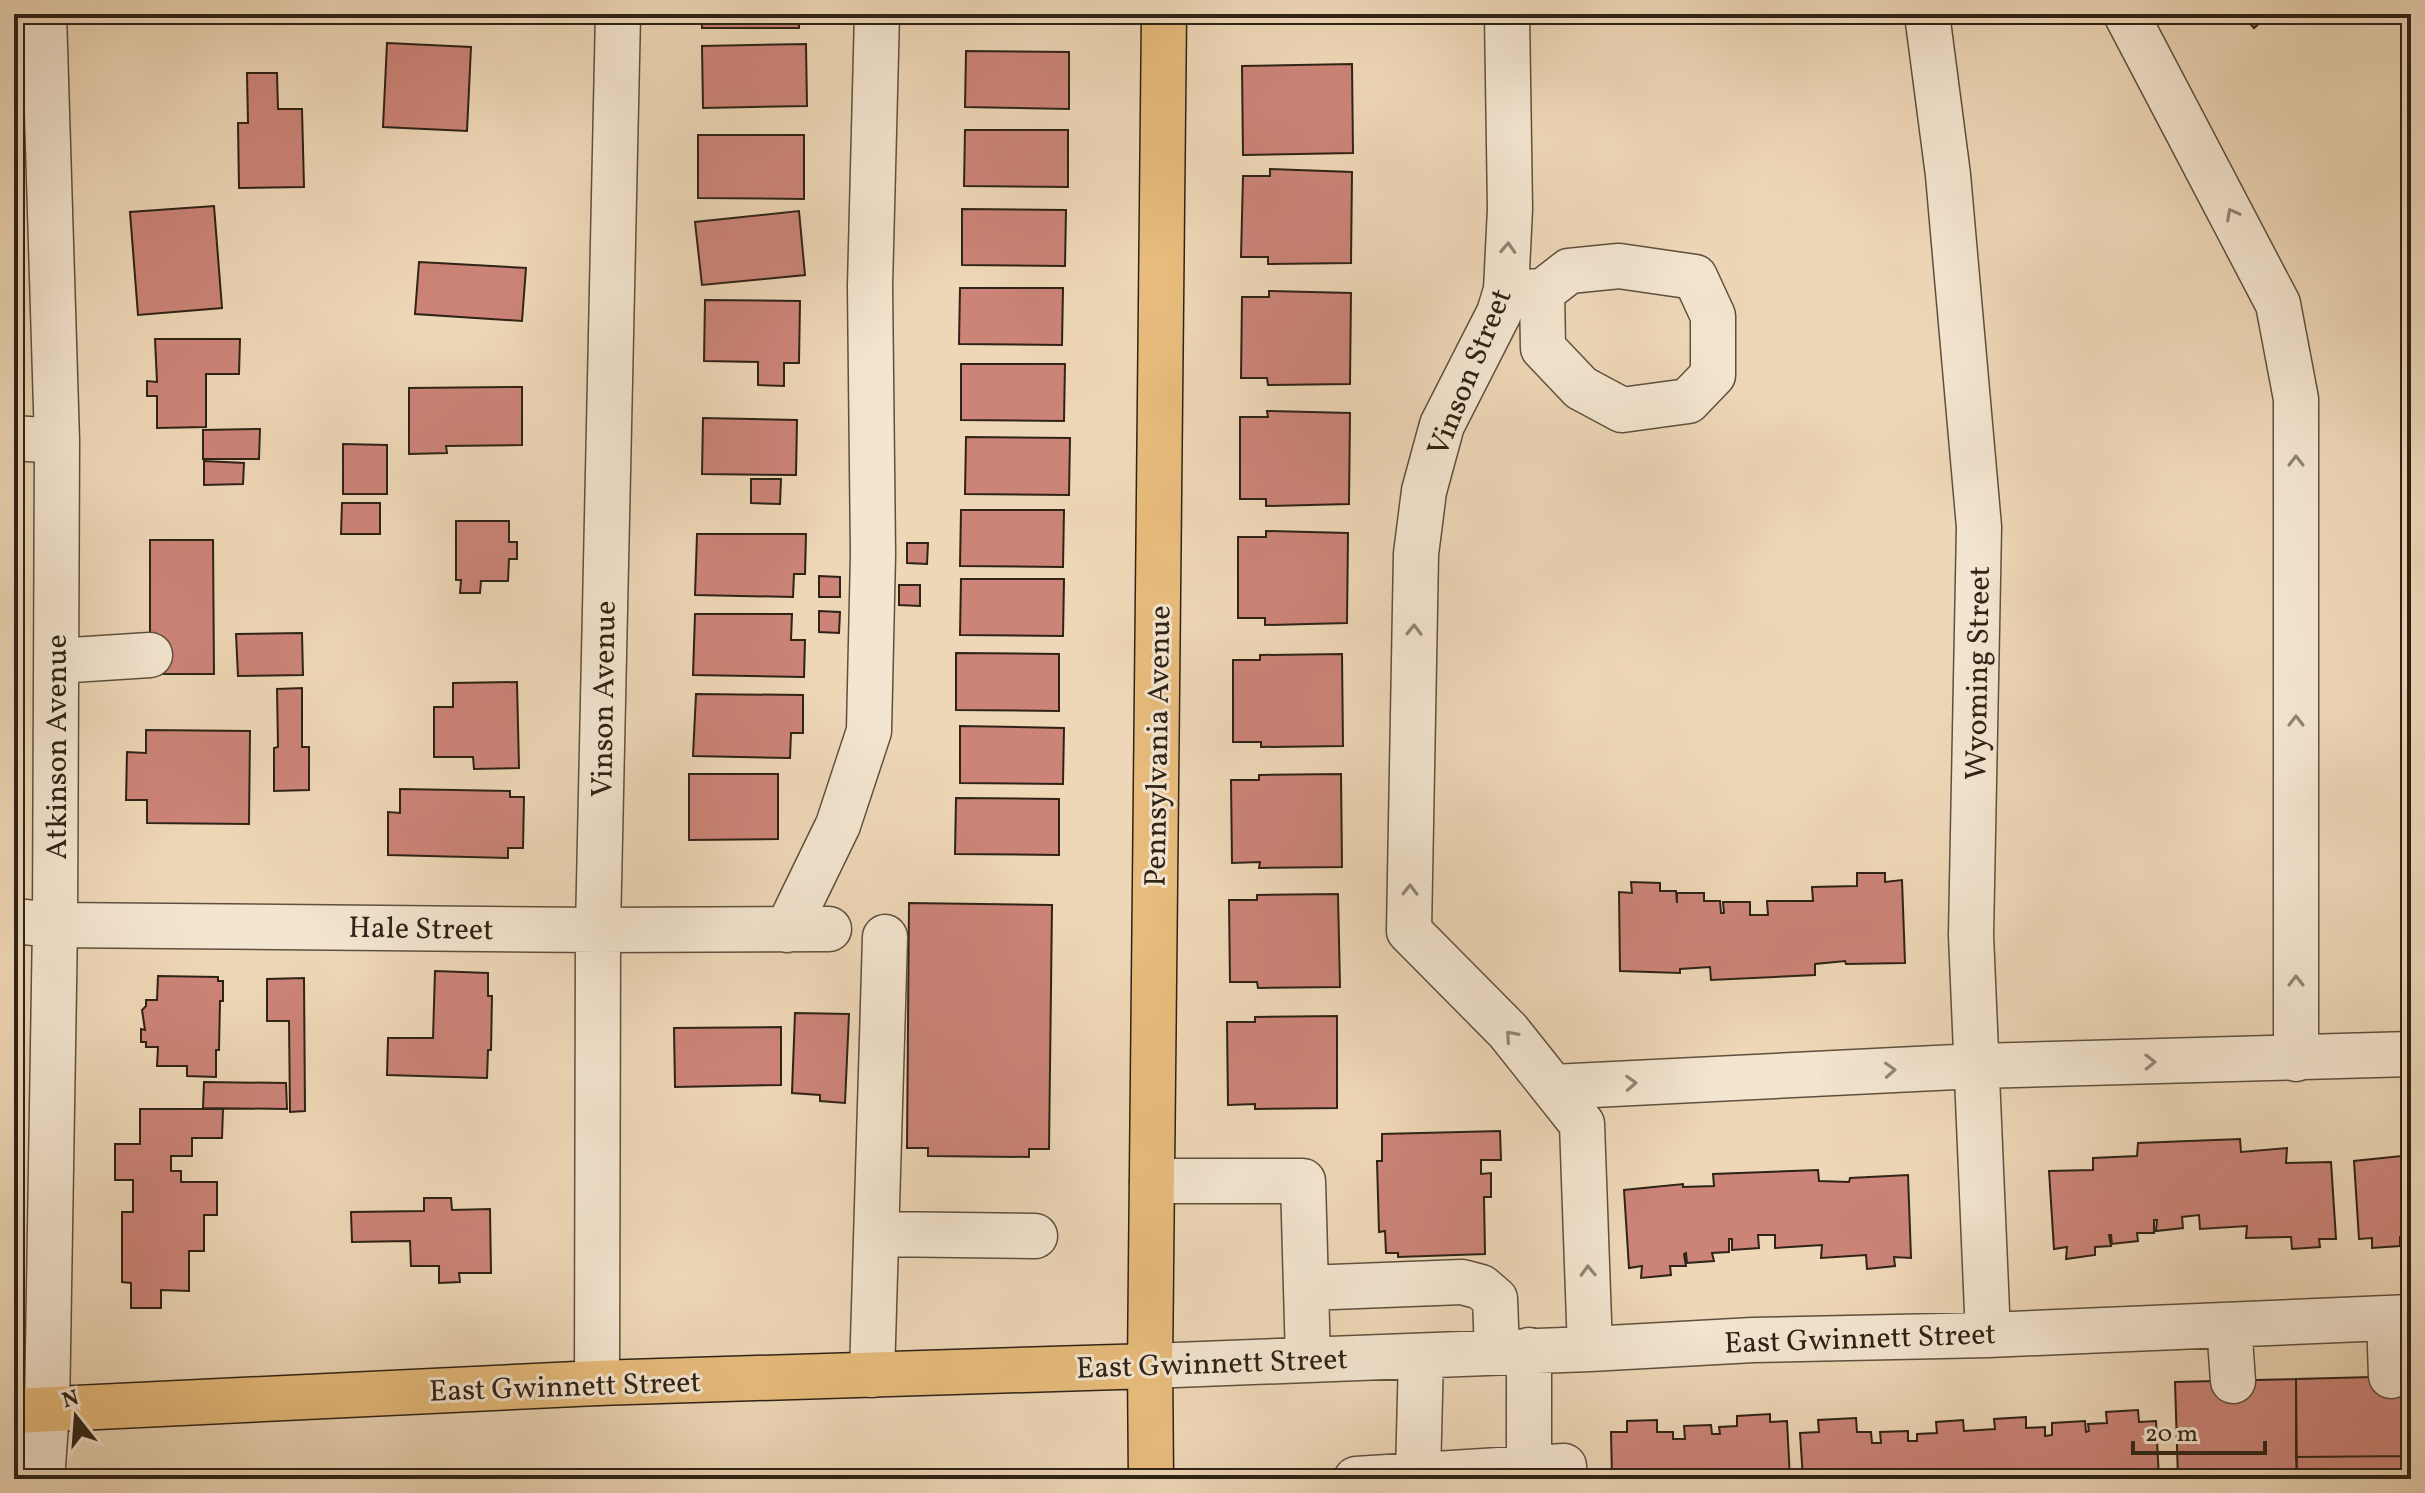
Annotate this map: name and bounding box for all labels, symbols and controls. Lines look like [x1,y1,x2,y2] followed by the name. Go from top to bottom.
[2226,207,2241,222] one-way arrow
[1499,241,1516,254] one-way arrow
[1418,283,1524,463] street label: Vinson Street
[2287,454,2305,467] one-way arrow
[1956,566,2002,781] street label: Wyoming Street
[582,600,628,798] street label: Vinson Avenue
[1136,605,1182,887] street label: Pennsylvania Avenue
[1406,623,1423,636] one-way arrow
[37,634,79,860] street label: Atkinson Avenue
[2287,714,2305,727] one-way arrow
[1401,883,1418,896] one-way arrow
[348,908,494,952] street label: Hale Street
[2287,974,2305,987] one-way arrow
[1507,1031,1521,1046] one-way arrow
[2144,1053,2157,1071] one-way arrow
[1884,1062,1897,1079] one-way arrow
[1625,1075,1638,1092] one-way arrow
[1579,1264,1596,1277] one-way arrow
[1723,1314,1997,1366] street label: East Gwinnett Street
[1075,1339,1349,1391] street label: East Gwinnett Street
[428,1362,702,1414] street label: East Gwinnett Street
[36,1377,116,1457] north arrow
[59,1383,83,1417] text: N
[2133,1405,2265,1455] scale bar
[2145,1418,2198,1452] text: 20 m

